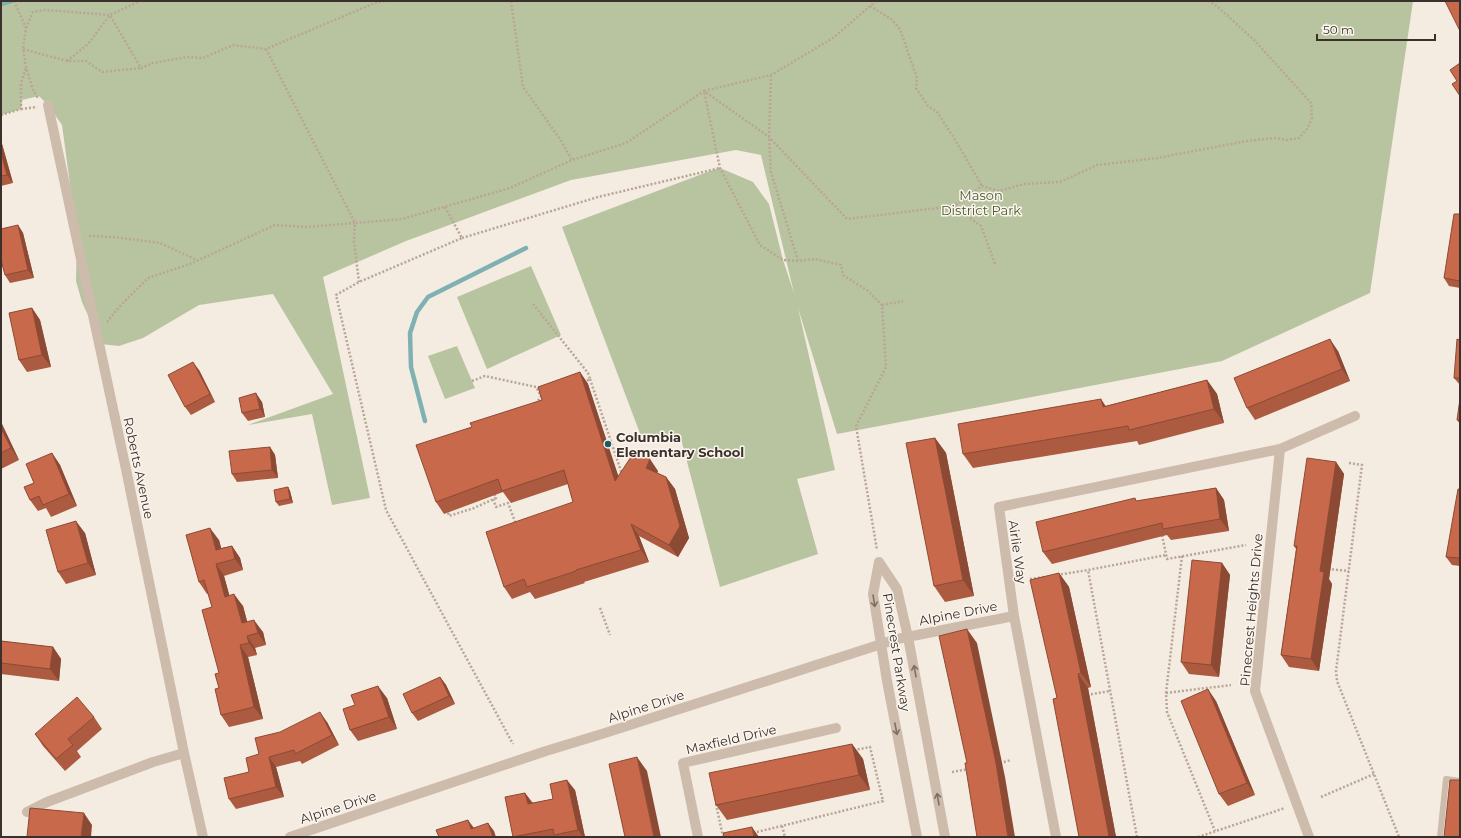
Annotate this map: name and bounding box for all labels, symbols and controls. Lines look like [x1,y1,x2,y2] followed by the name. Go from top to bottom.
[1317,16,1435,42] scale bar
[1323,22,1354,37] text: 50 m
[941,187,1021,218] park label: Mason District Park
[120,416,158,521] street label: Roberts Avenue
[616,429,744,460] place label: Columbia Elementary School
[603,439,613,449] marker: Columbia Elementary School
[1006,519,1031,586] street label: Airlie Way
[1236,533,1266,687] street label: Pinecrest Heights Drive
[880,592,914,713] street label: Pinecrest Parkway
[870,594,878,607] one-way arrow
[918,598,999,628] street label: Alpine Drive
[910,665,918,678] one-way arrow
[606,686,686,726] street label: Alpine Drive
[684,721,778,757] street label: Maxfield Drive
[893,722,901,735] one-way arrow
[298,787,378,827] street label: Alpine Drive
[934,793,942,806] one-way arrow

